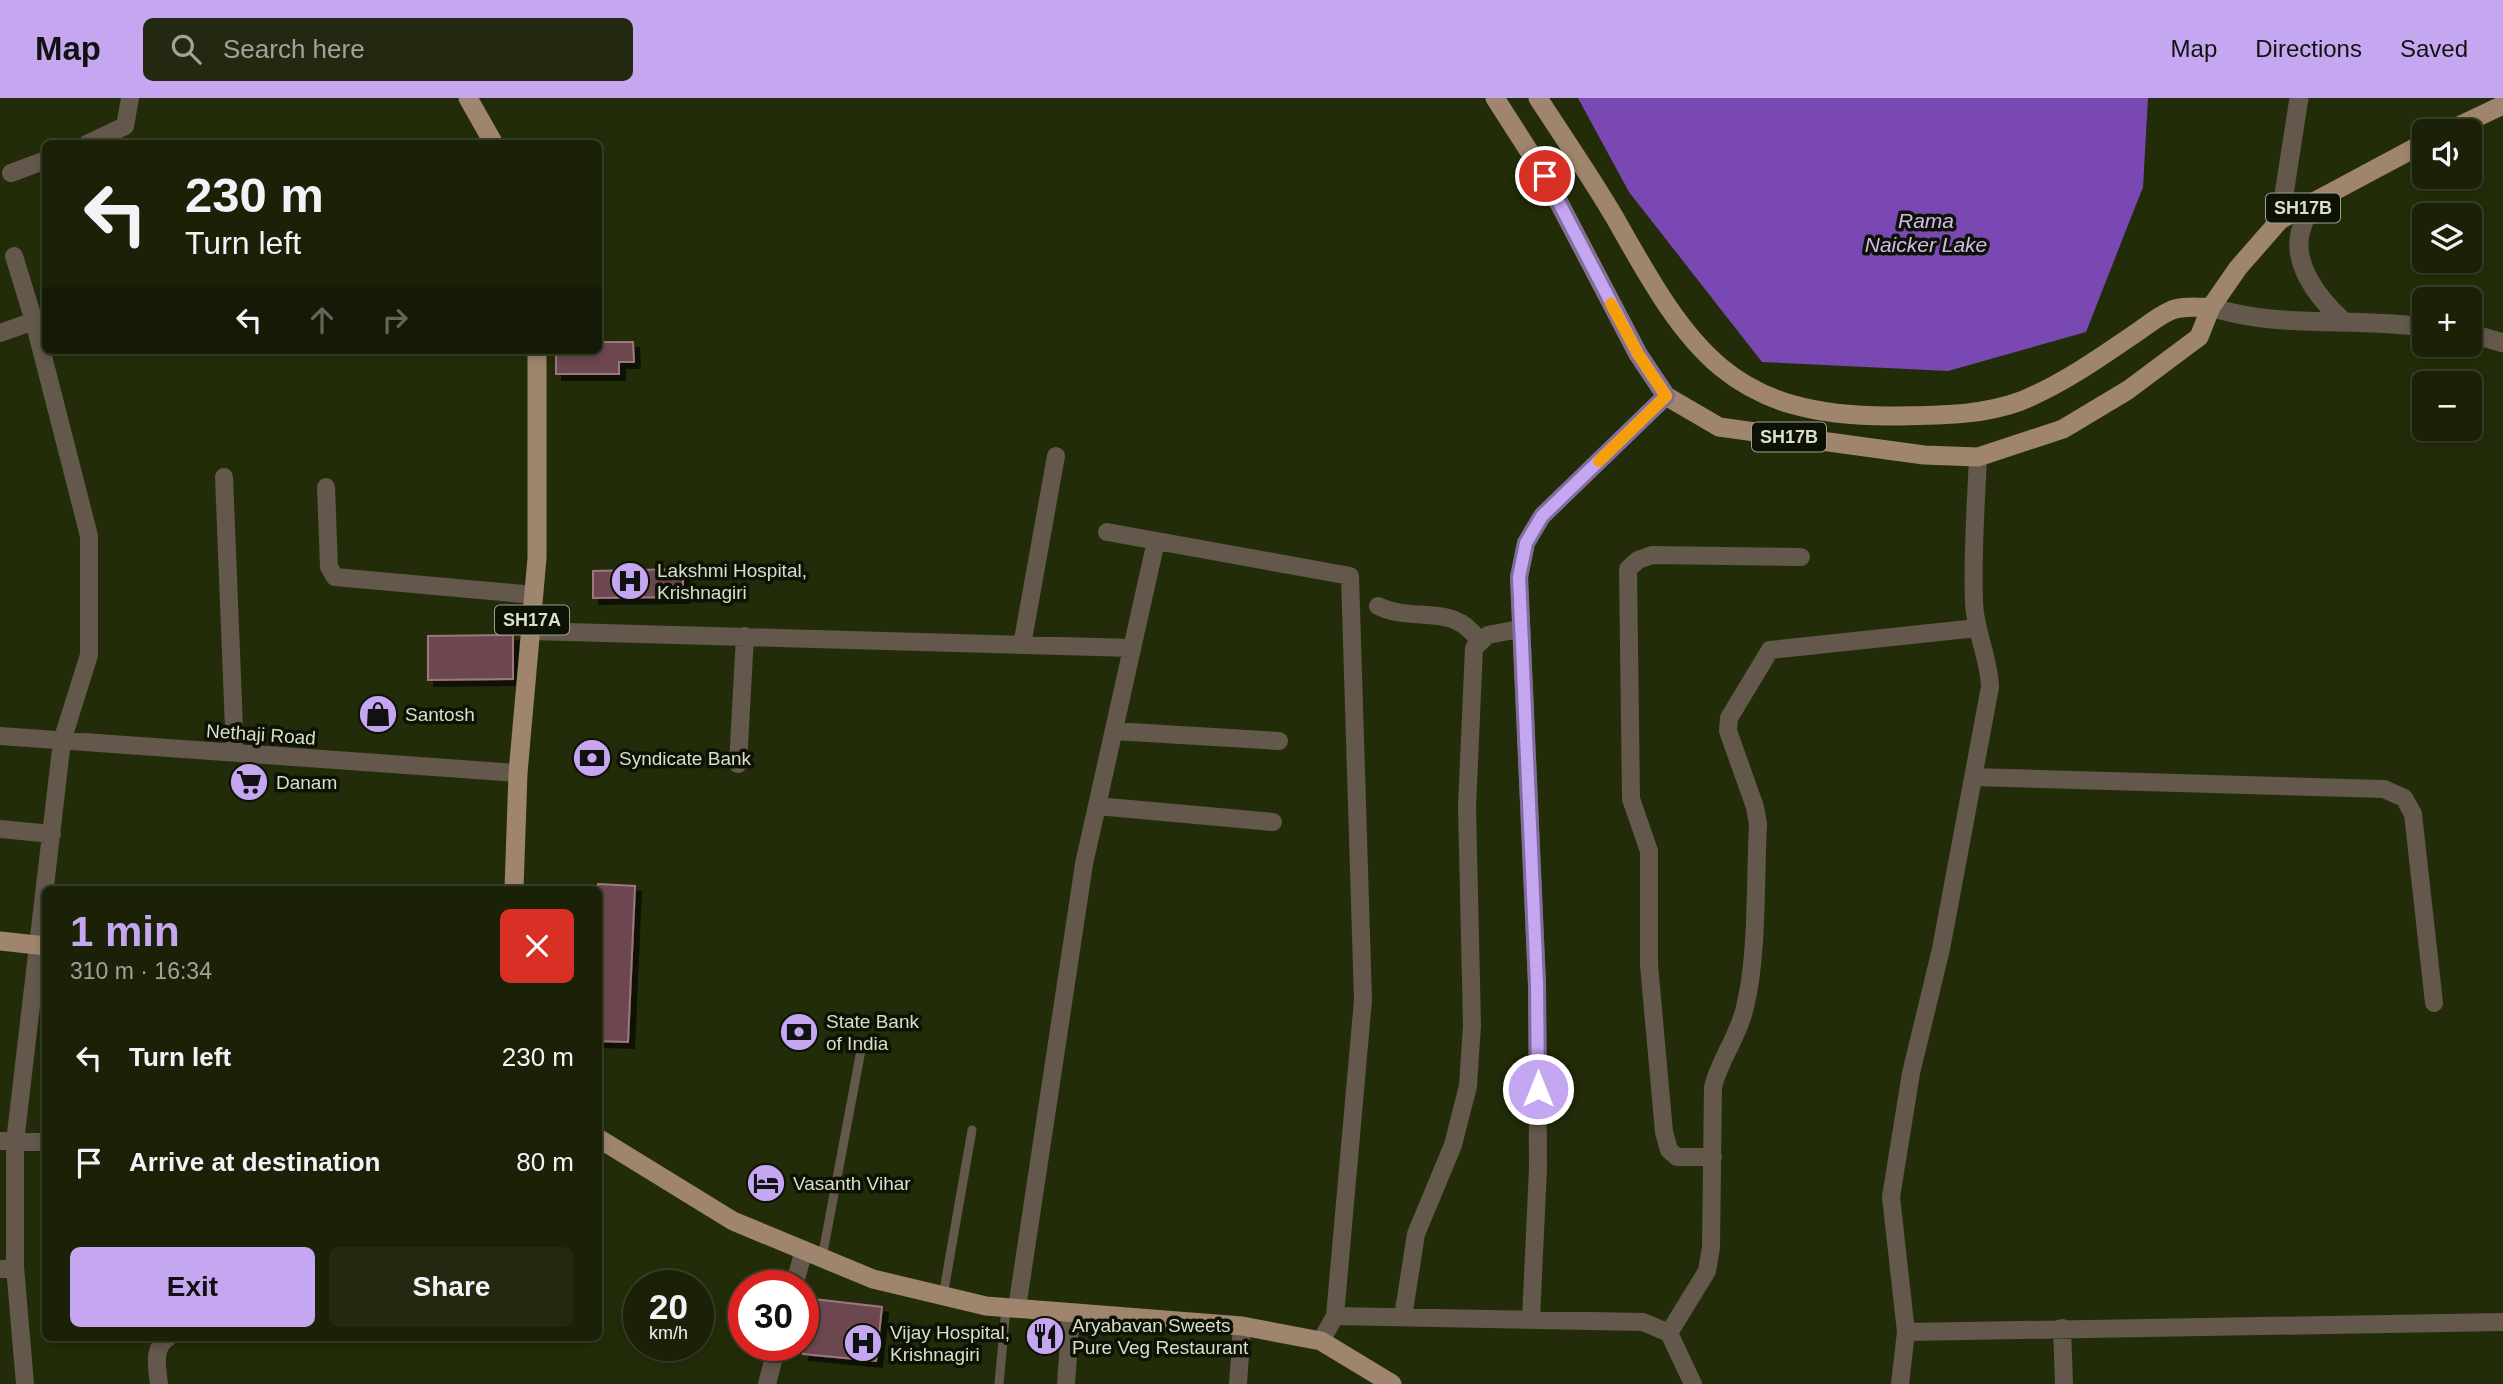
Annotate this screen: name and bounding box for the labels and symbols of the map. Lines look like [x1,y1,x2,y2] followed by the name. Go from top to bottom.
[1515,146,1575,206] pin
[2266,194,2340,222] road number: SH17B
[1865,209,1987,256] water label: Rama Naicker Lake
[1752,422,1826,452] road number: SH17B
[609,560,651,602] hospital icon: Lakshmi Hospital, Krishnagiri
[657,560,807,603] place label: Lakshmi Hospital, Krishnagiri
[495,606,569,634] road number: SH17A
[357,693,399,735] shop icon: Santosh
[405,704,475,725] place label: Santosh
[205,720,316,749] street label: Nethaji Road
[571,737,613,779] bank icon: Syndicate Bank
[619,748,752,769] place label: Syndicate Bank
[228,761,270,803] supermarket icon: Danam
[276,772,337,793] place label: Danam
[778,1011,820,1053] bank icon: State Bank of India
[826,1011,919,1054] place label: State Bank of India
[1501,1052,1575,1126] position arrow
[745,1162,787,1204] hotel icon: Vasanth Vihar
[793,1173,911,1194] place label: Vasanth Vihar
[728,1270,819,1361] speed limit sign: 30
[1024,1315,1066,1357] restaurant icon: Aryabavan Sweets Pure Veg Restaurant
[1072,1315,1249,1358] place label: Aryabavan Sweets Pure Veg Restaurant
[842,1322,884,1364] hospital icon: Vijay Hospital, Krishnagiri
[890,1322,1010,1365] place label: Vijay Hospital, Krishnagiri

